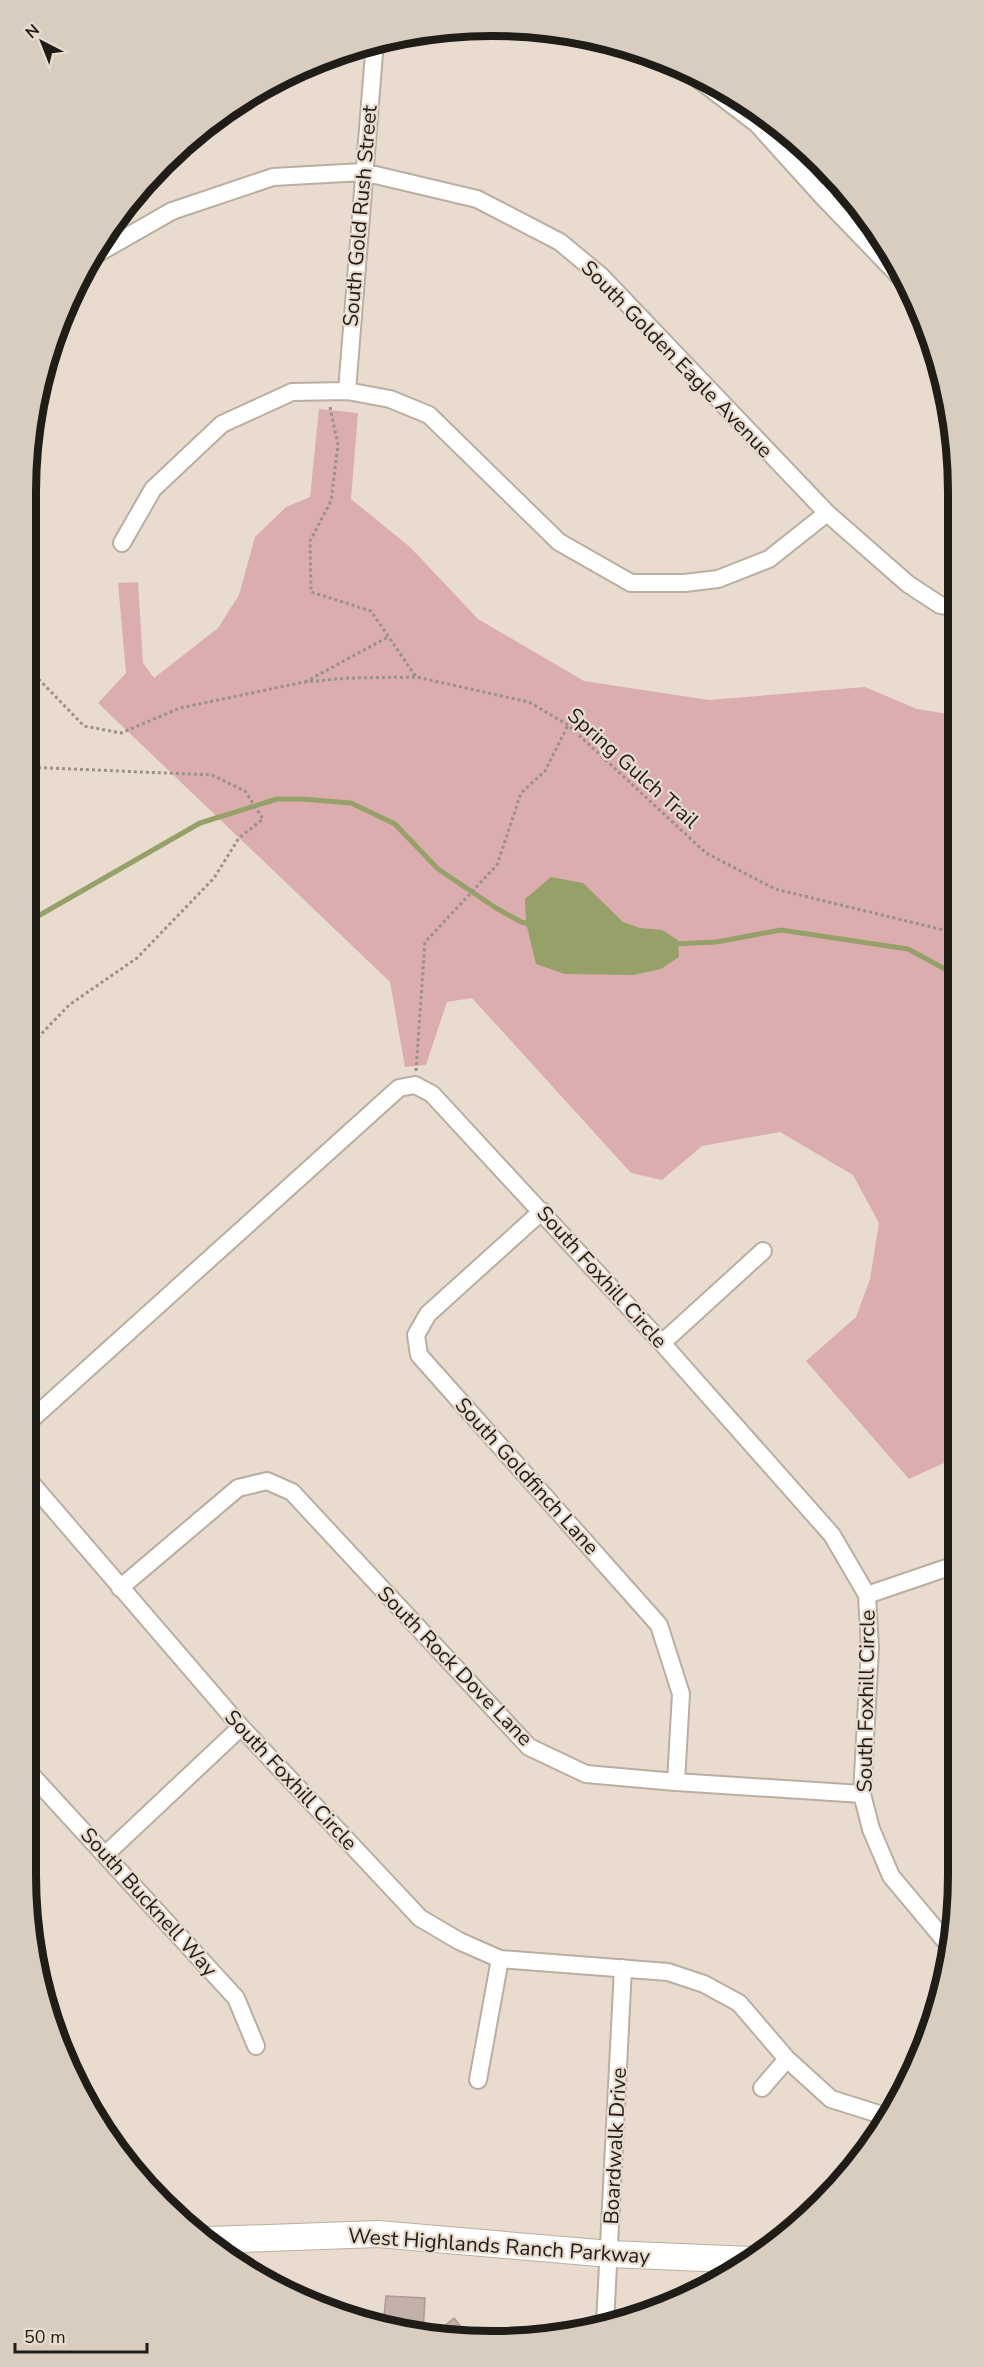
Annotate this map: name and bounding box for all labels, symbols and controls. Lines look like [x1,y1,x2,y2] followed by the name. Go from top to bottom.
[12,12,72,72] north arrow
[21,19,44,44] text: N
[336,103,384,328] street label: South Gold Rush Street
[575,254,779,464] street label: South Golden Eagle Avenue
[561,701,705,835] street label: Spring Gulch Trail
[530,1200,674,1354] street label: South Foxhill Circle
[449,1391,605,1561] street label: South Goldfinch Lane
[371,1580,539,1752] street label: South Rock Dove Lane
[850,1609,882,1793] street label: South Foxhill Circle
[218,1704,364,1856] street label: South Foxhill Circle
[74,1821,224,1983] street label: South Bucknell Way
[597,2067,633,2225] street label: Boardwalk Drive
[347,2221,651,2271] street label: West Highlands Ranch Parkway
[15,2316,147,2354] scale bar
[24,2325,66,2349] text: 50 m

